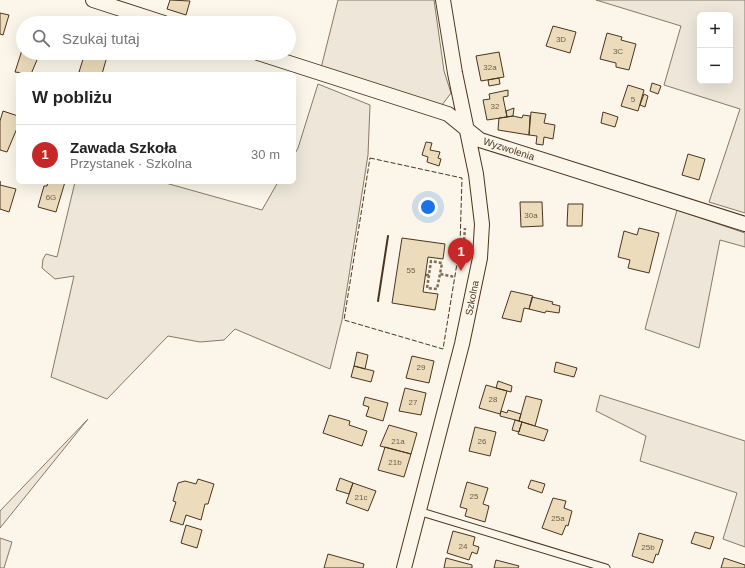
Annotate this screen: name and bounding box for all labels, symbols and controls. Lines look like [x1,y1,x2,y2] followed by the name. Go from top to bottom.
[697,12,733,84] map controls
[697,12,733,48] button: +
[16,16,296,60] search box
[30,27,52,49] icon: search
[62,30,140,47] text: Szukaj tutaj
[556,35,566,44] house number: 3D
[613,47,623,56] house number: 3C
[697,48,733,84] button: −
[483,63,497,72] house number: 32a
[32,88,112,107] text: W pobliżu
[631,95,636,104] house number: 5
[491,102,500,111] house number: 32
[482,136,536,163] street label: Wyzwolenia
[70,139,177,156] text: Zawada Szkoła
[41,147,49,162] text: 1
[251,147,280,162] text: 30 m
[70,156,192,171] text: Przystanek · Szkolna
[46,193,56,202] house number: 6G
[418,197,438,217] your location
[524,211,538,220] house number: 30a
[448,238,474,271] pin: 1
[407,266,416,275] house number: 55
[463,279,481,317] street label: Szkolna
[417,363,426,372] house number: 29
[489,395,498,404] house number: 28
[409,398,418,407] house number: 27
[391,437,405,446] house number: 21a
[478,437,487,446] house number: 26
[388,458,402,467] house number: 21b
[470,492,479,501] house number: 25
[355,493,367,502] house number: 21c
[551,514,565,523] house number: 25a
[459,542,468,551] house number: 24
[641,543,655,552] house number: 25b

